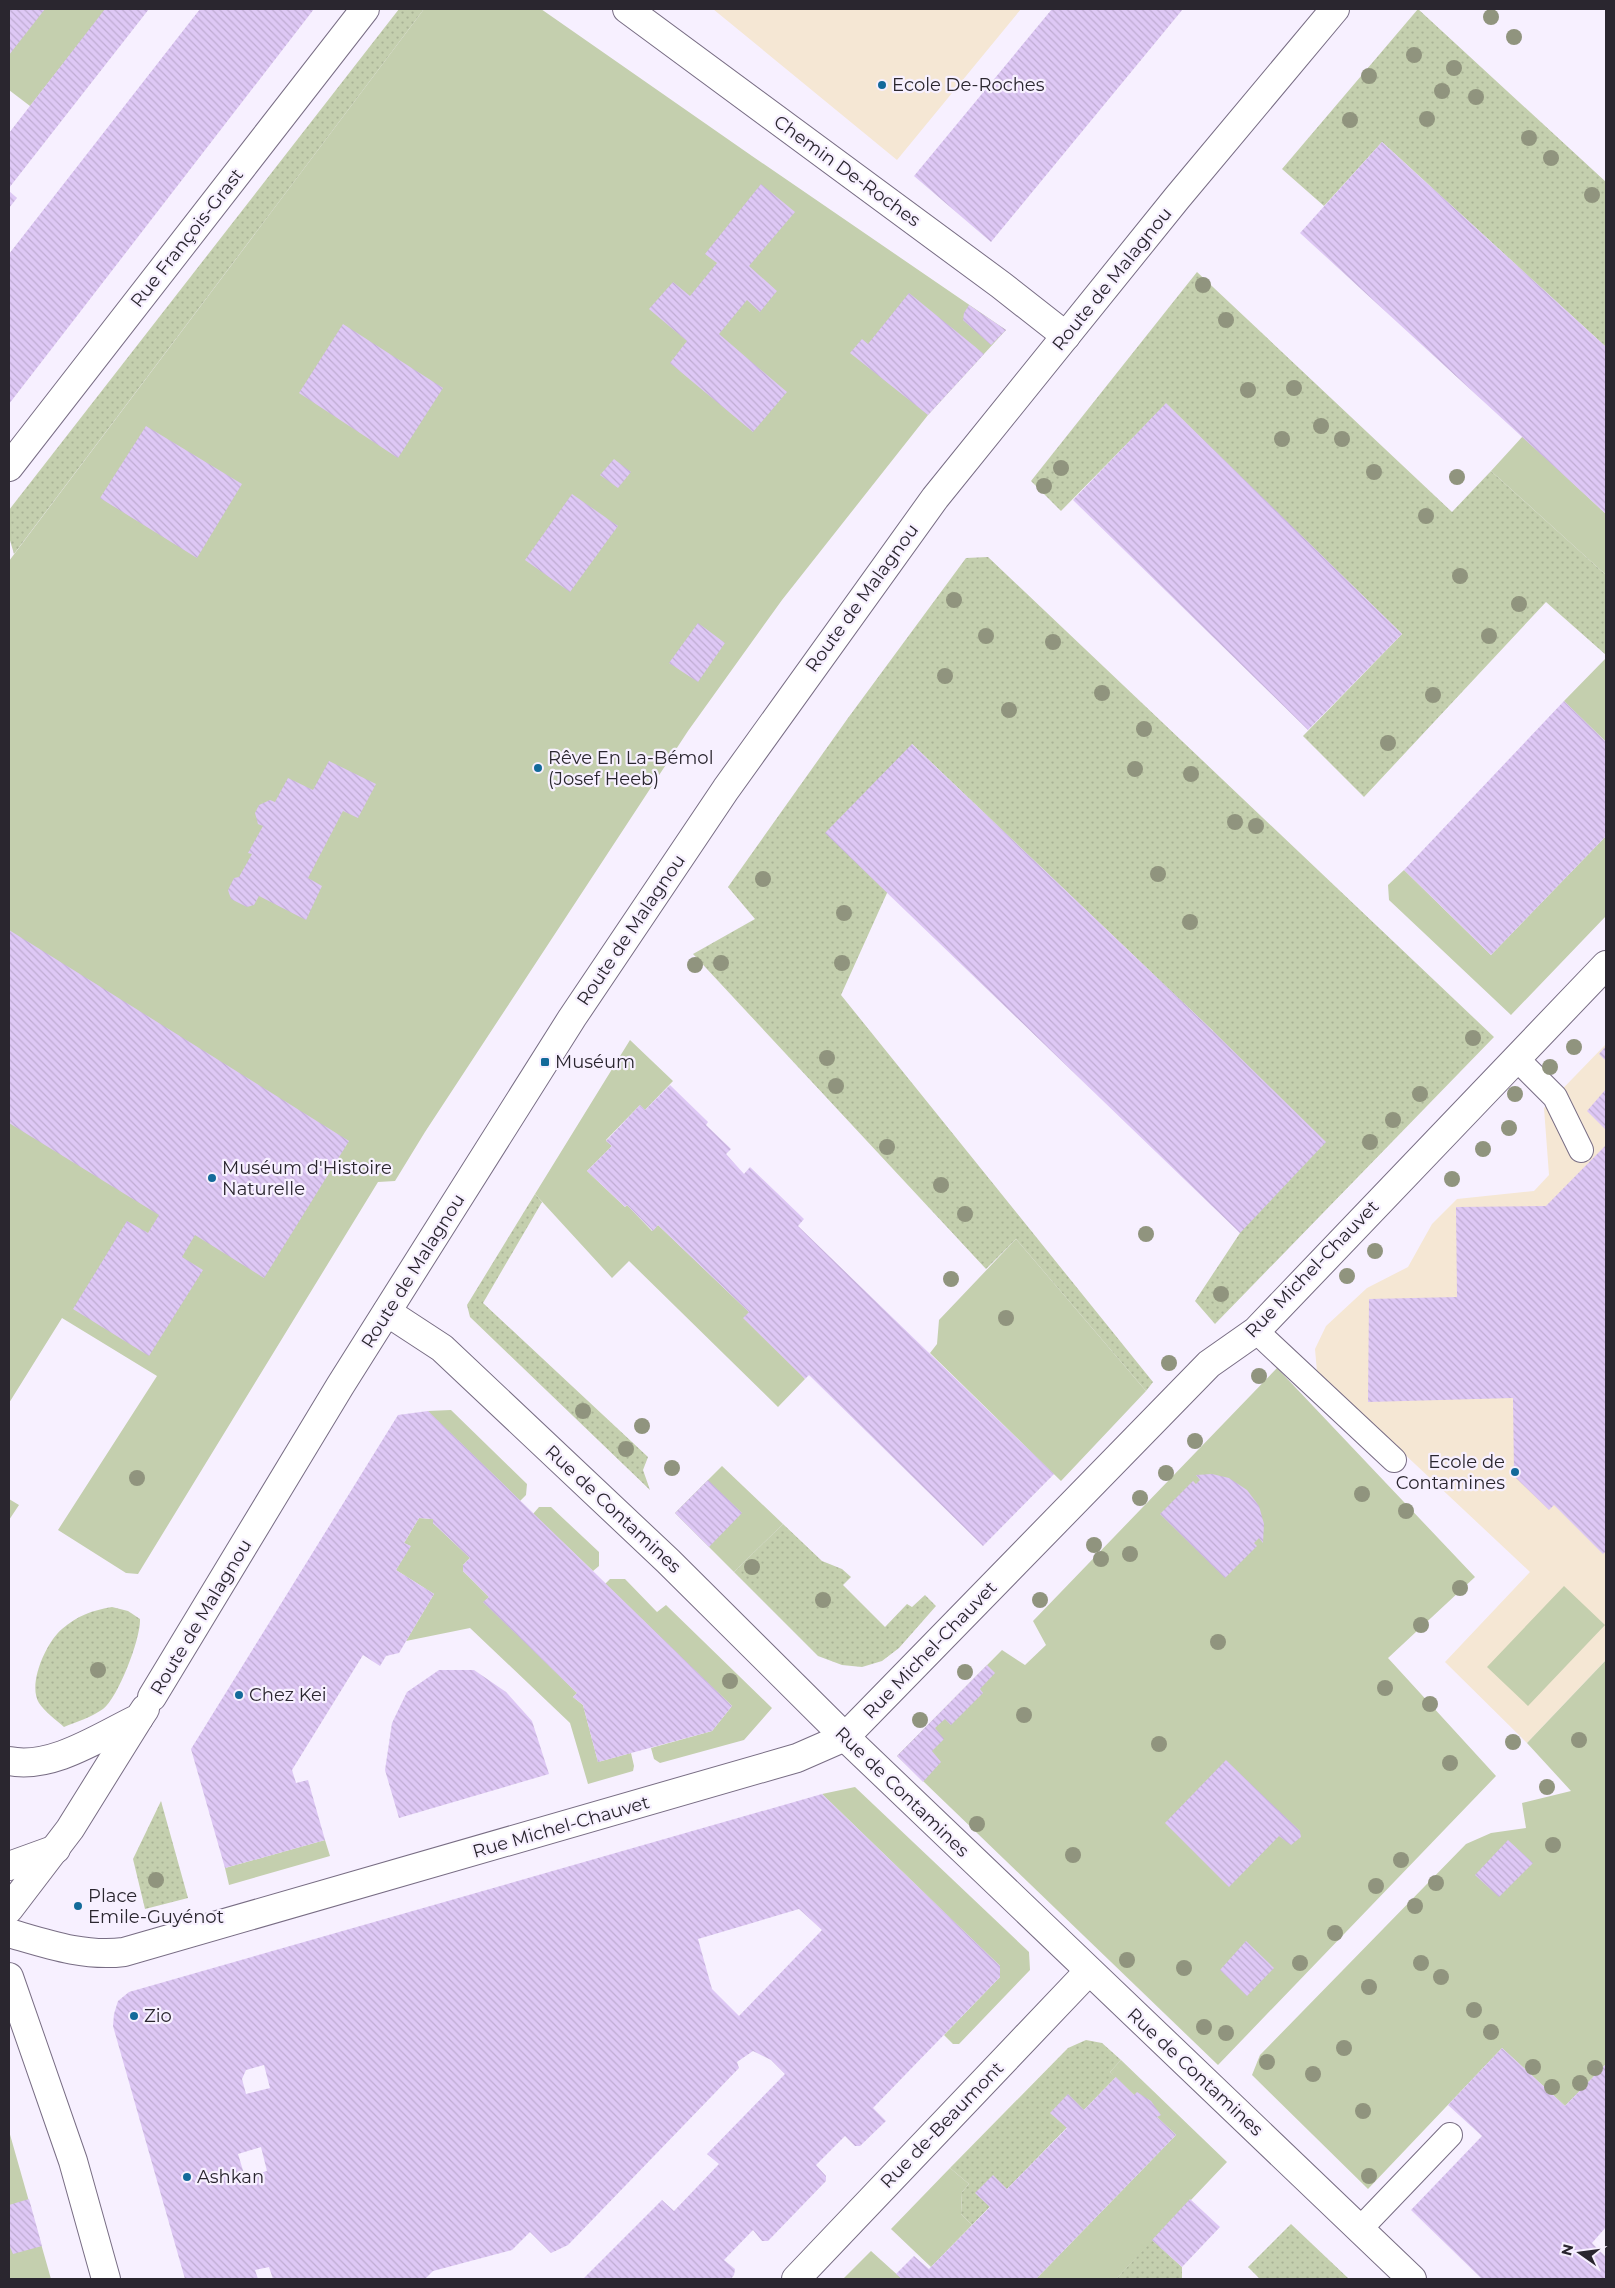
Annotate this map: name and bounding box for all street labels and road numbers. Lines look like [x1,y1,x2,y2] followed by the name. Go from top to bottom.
[770,111,925,232] street label: Chemin De-Roches
[126,164,248,312] street label: Rue François-Grast
[1047,203,1177,355] street label: Route de Malagnou
[801,520,923,676] street label: Route de Malagnou
[572,850,690,1010] street label: Route de Malagnou
[357,1190,469,1352] street label: Route de Malagnou
[1241,1196,1383,1342] street label: Rue Michel-Chauvet
[541,1440,686,1578] street label: Rue de Contamines
[146,1535,256,1699] street label: Route de Malagnou
[859,1577,1001,1723] street label: Rue Michel-Chauvet
[830,1722,974,1862] street label: Rue de Contamines
[470,1791,652,1863] street label: Rue Michel-Chauvet
[1123,2003,1268,2141] street label: Rue de Contamines
[876,2057,1008,2193] street label: Rue de-Beaumont

